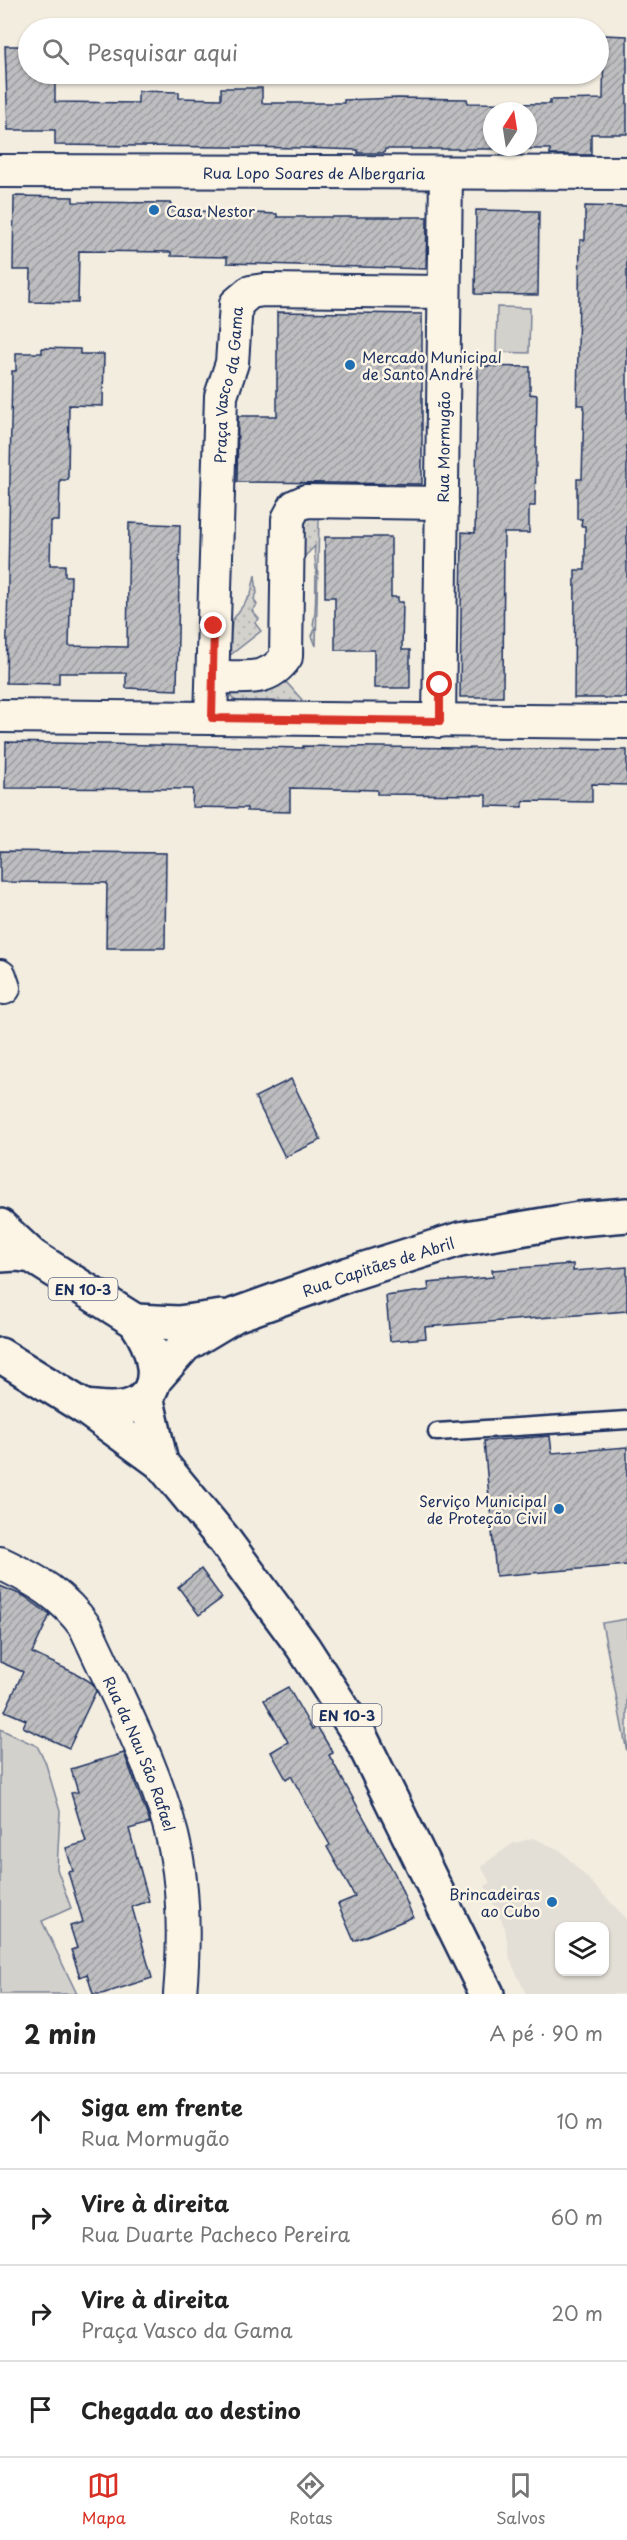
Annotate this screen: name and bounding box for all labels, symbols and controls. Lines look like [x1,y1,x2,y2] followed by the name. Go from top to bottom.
[18,18,609,84] search box
[39,35,72,68] icon: search
[87,35,238,68] text: Pesquisar aqui
[483,102,537,156] north arrow
[203,160,426,184] street label: Rua Lopo Soares de Albergaria
[166,199,255,222] place label: Casa Nestor
[147,203,161,217] marker: Casa Nestor
[207,305,247,464] street label: Praça Vasco da Gama
[362,345,502,385] place label: Mercado Municipal de Santo André
[343,358,357,372] marker: Mercado Municipal de Santo André
[430,391,455,503] street label: Rua Mormugão
[200,612,226,638] route end
[426,671,452,697] route start
[299,1230,457,1301] street label: Rua Capitães de Abril
[48,1278,118,1300] road number: EN 10-3
[419,1489,547,1529] place label: Serviço Municipal de Proteção Civil
[552,1502,566,1516] marker: Serviço Municipal de Proteção Civil
[98,1672,182,1833] street label: Rua da Nau São Rafael
[312,1704,382,1726] road number: EN 10-3
[449,1882,540,1922] place label: Brincadeiras ao Cubo
[545,1895,559,1909] marker: Brincadeiras ao Cubo
[555,1922,609,1976] map controls
[555,1922,609,1976] button: layers
[24,2014,97,2053] text: 2 min
[489,2018,603,2048] text: A pé · 90 m
[81,2090,243,2123] text: Siga em frente
[24,2105,57,2138] icon: ahead
[556,2106,603,2136] text: 10 m
[81,2123,230,2153] text: Rua Mormugão
[81,2186,229,2219] text: Vire à direita
[24,2201,57,2234] icon: right
[551,2202,603,2232] text: 60 m
[81,2219,350,2249] text: Rua Duarte Pacheco Pereira
[81,2282,229,2315] text: Vire à direita
[24,2297,57,2330] icon: right
[551,2298,603,2328] text: 20 m
[81,2315,293,2345] text: Praça Vasco da Gama
[24,2393,57,2426] icon: arrive
[81,2393,301,2426] text: Chegada ao destino
[82,2469,126,2529] tab: Mapa
[289,2469,333,2529] tab: Rotas
[496,2469,545,2529] tab: Salvos

